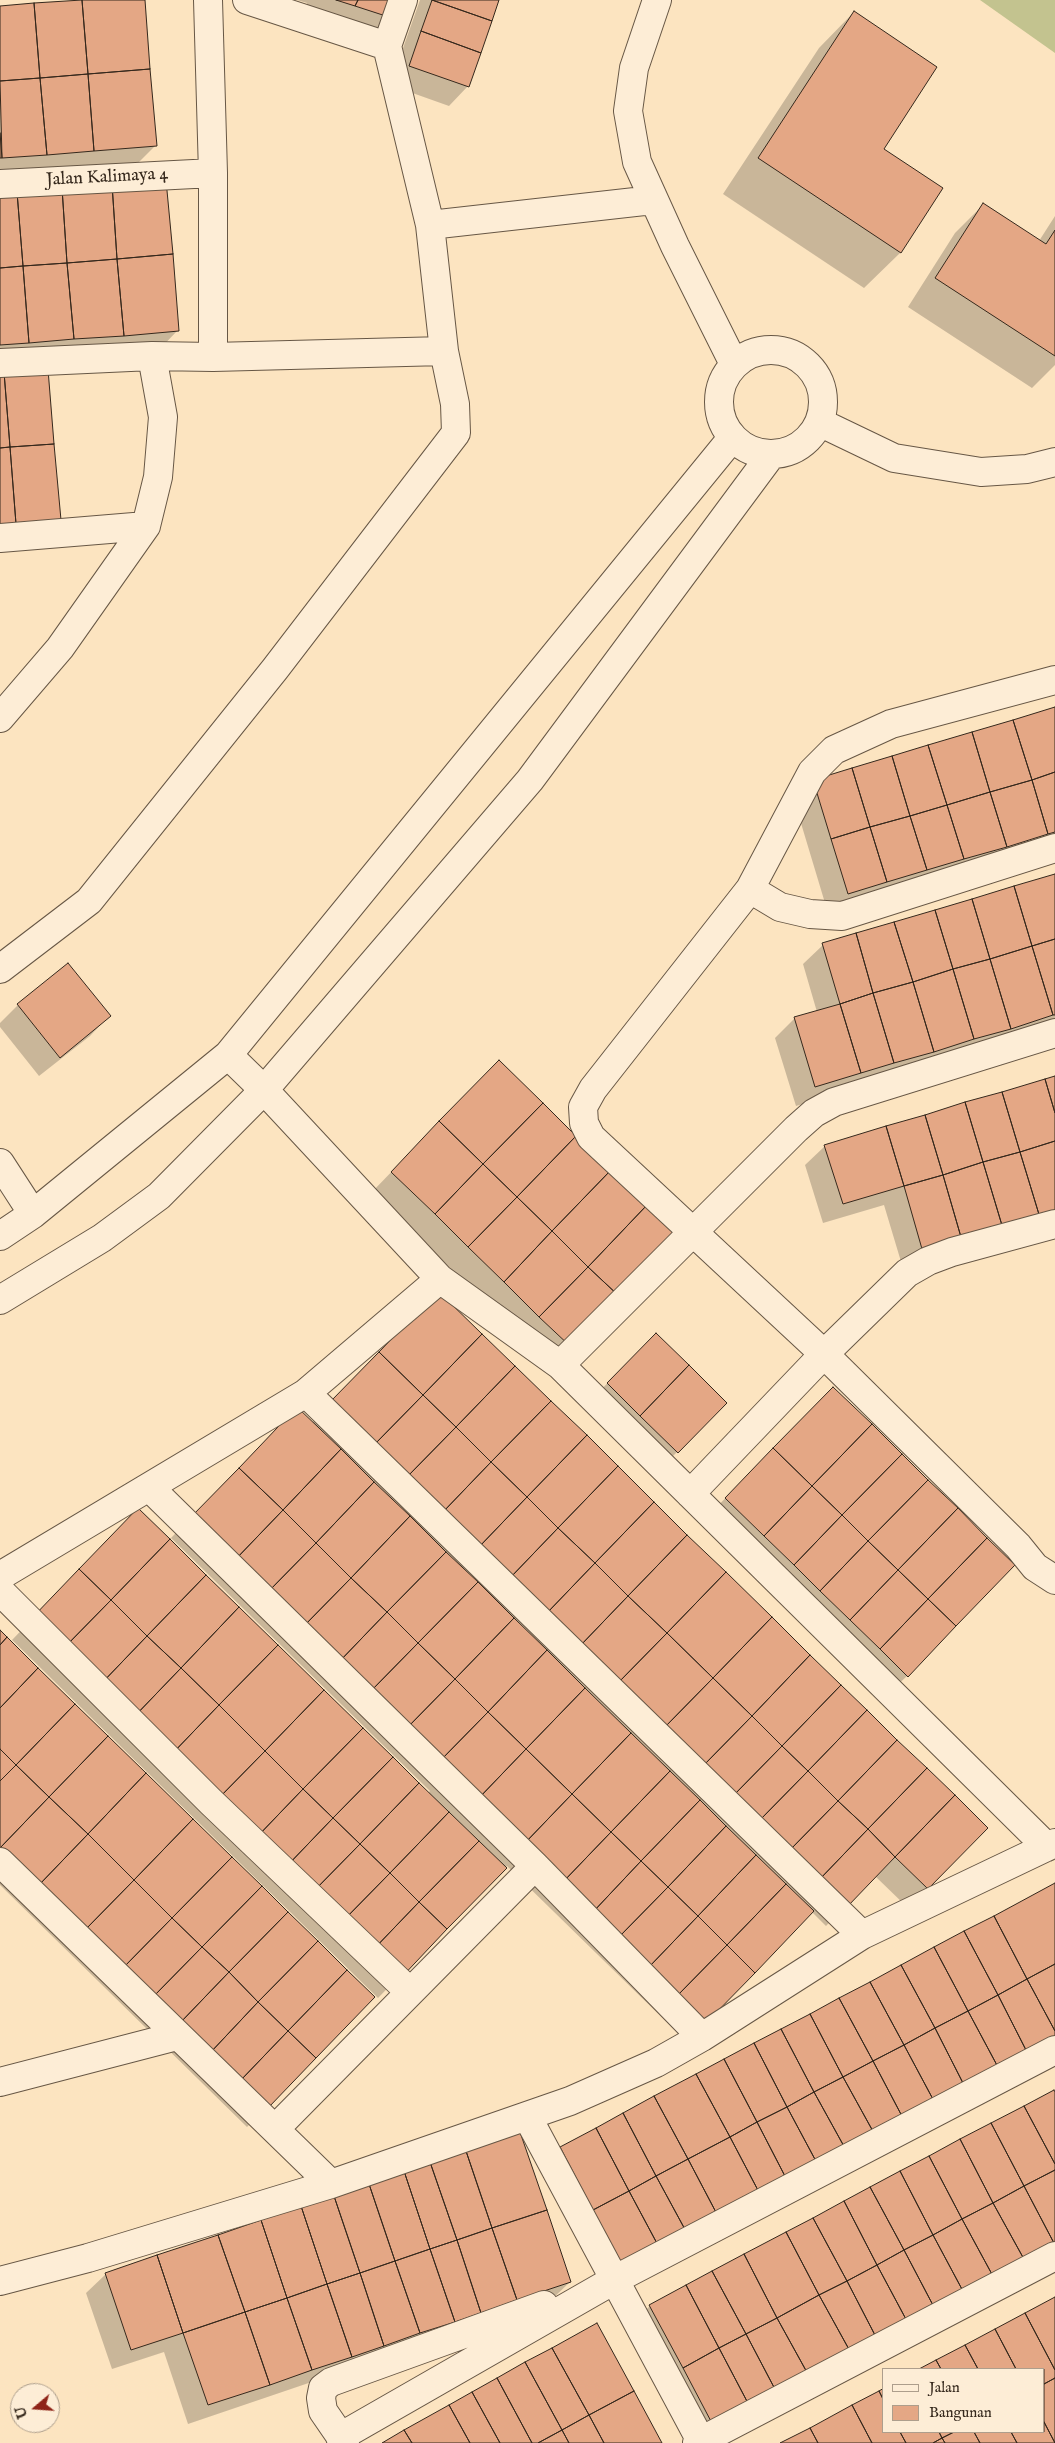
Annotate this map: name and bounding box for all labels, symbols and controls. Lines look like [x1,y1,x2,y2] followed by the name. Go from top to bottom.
[45,164,169,192] street label: Jalan Kalimaya 4
[882,2368,1045,2433] legend
[929,2378,960,2397] text: Jalan
[10,2383,60,2433] north arrow
[929,2403,992,2422] text: Bangunan
[11,2404,32,2421] text: U

